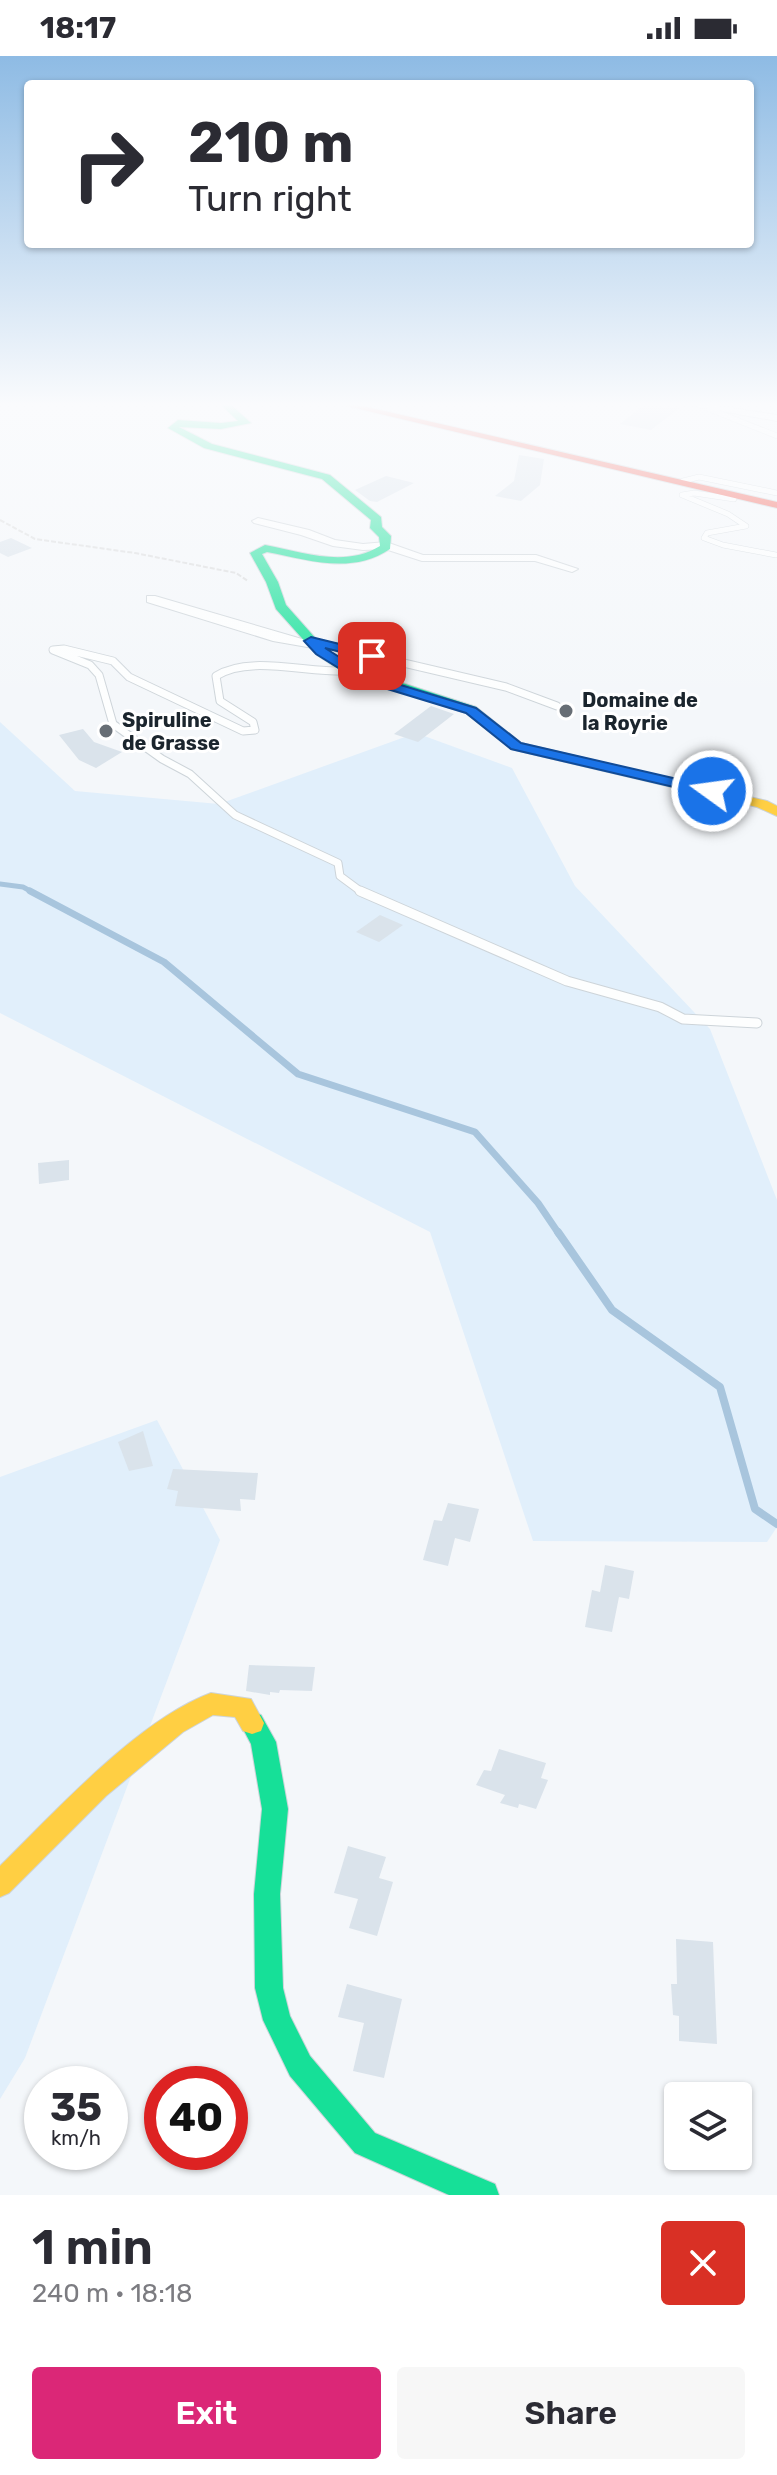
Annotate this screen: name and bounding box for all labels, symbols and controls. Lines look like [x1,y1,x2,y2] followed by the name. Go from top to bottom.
[40,10,116,46] text: 18:17
[188,110,354,176] text: 210 m
[56,112,160,216] icon: right
[188,177,352,220] text: Turn right
[338,622,406,690] pin
[350,634,394,678] icon: arrive
[582,688,698,735] place label: Domaine de la Royrie
[557,702,575,720] marker: Domaine de la Royrie
[122,708,220,755] place label: Spiruline de Grasse
[97,722,115,740] marker: Spiruline de Grasse
[670,749,754,833] position arrow
[144,2066,248,2170] speed limit sign: 40
[664,2082,752,2170] map controls
[664,2082,752,2170] button: layers
[50,2084,102,2131] text: 35
[51,2126,101,2150] text: km/h
[32,2219,153,2276] text: 1 min
[661,2221,745,2305] button: close
[32,2278,192,2309] text: 240 m · 18:18
[32,2367,381,2459] button: Exit
[397,2367,745,2459] button: Share

